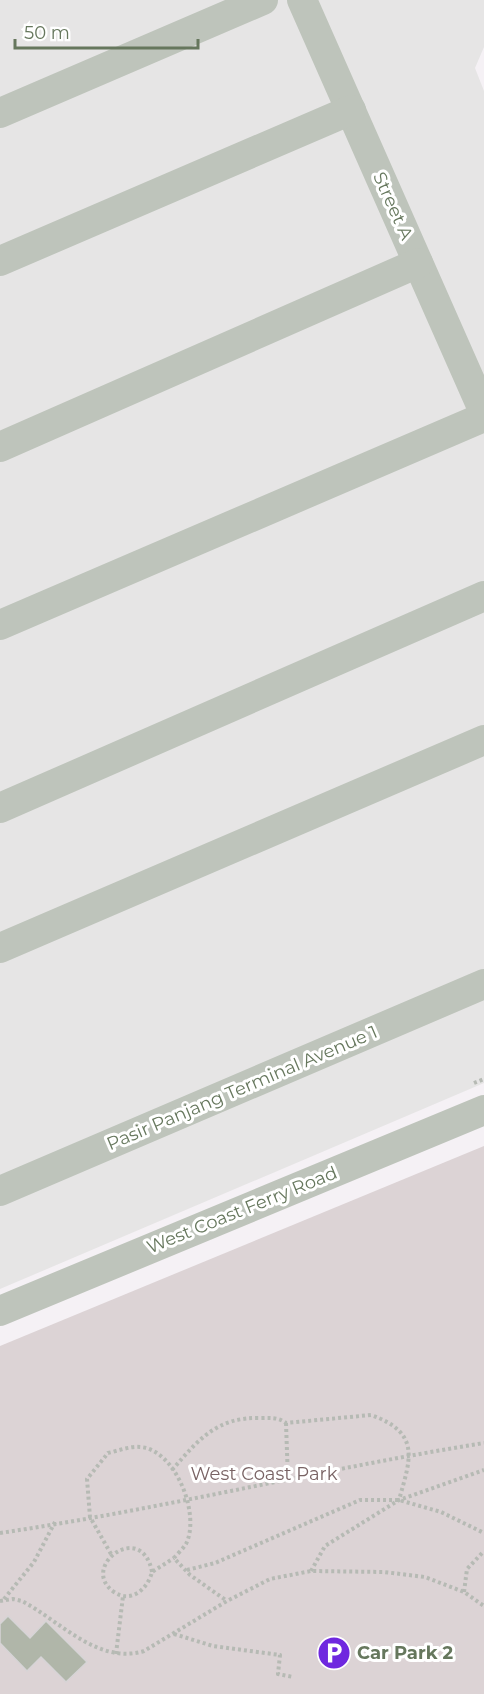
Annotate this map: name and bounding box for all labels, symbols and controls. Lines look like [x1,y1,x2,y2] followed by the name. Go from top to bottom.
[15,12,198,50] scale bar
[24,22,70,44] text: 50 m
[368,169,418,243] street label: Street A
[103,1021,381,1155] street label: Pasir Panjang Terminal Avenue 1
[144,1162,340,1258] street label: West Coast Ferry Road
[191,1463,338,1485] park label: West Coast Park
[316,1635,352,1671] parking icon: Car Park 2
[357,1642,454,1664] place label: Car Park 2

